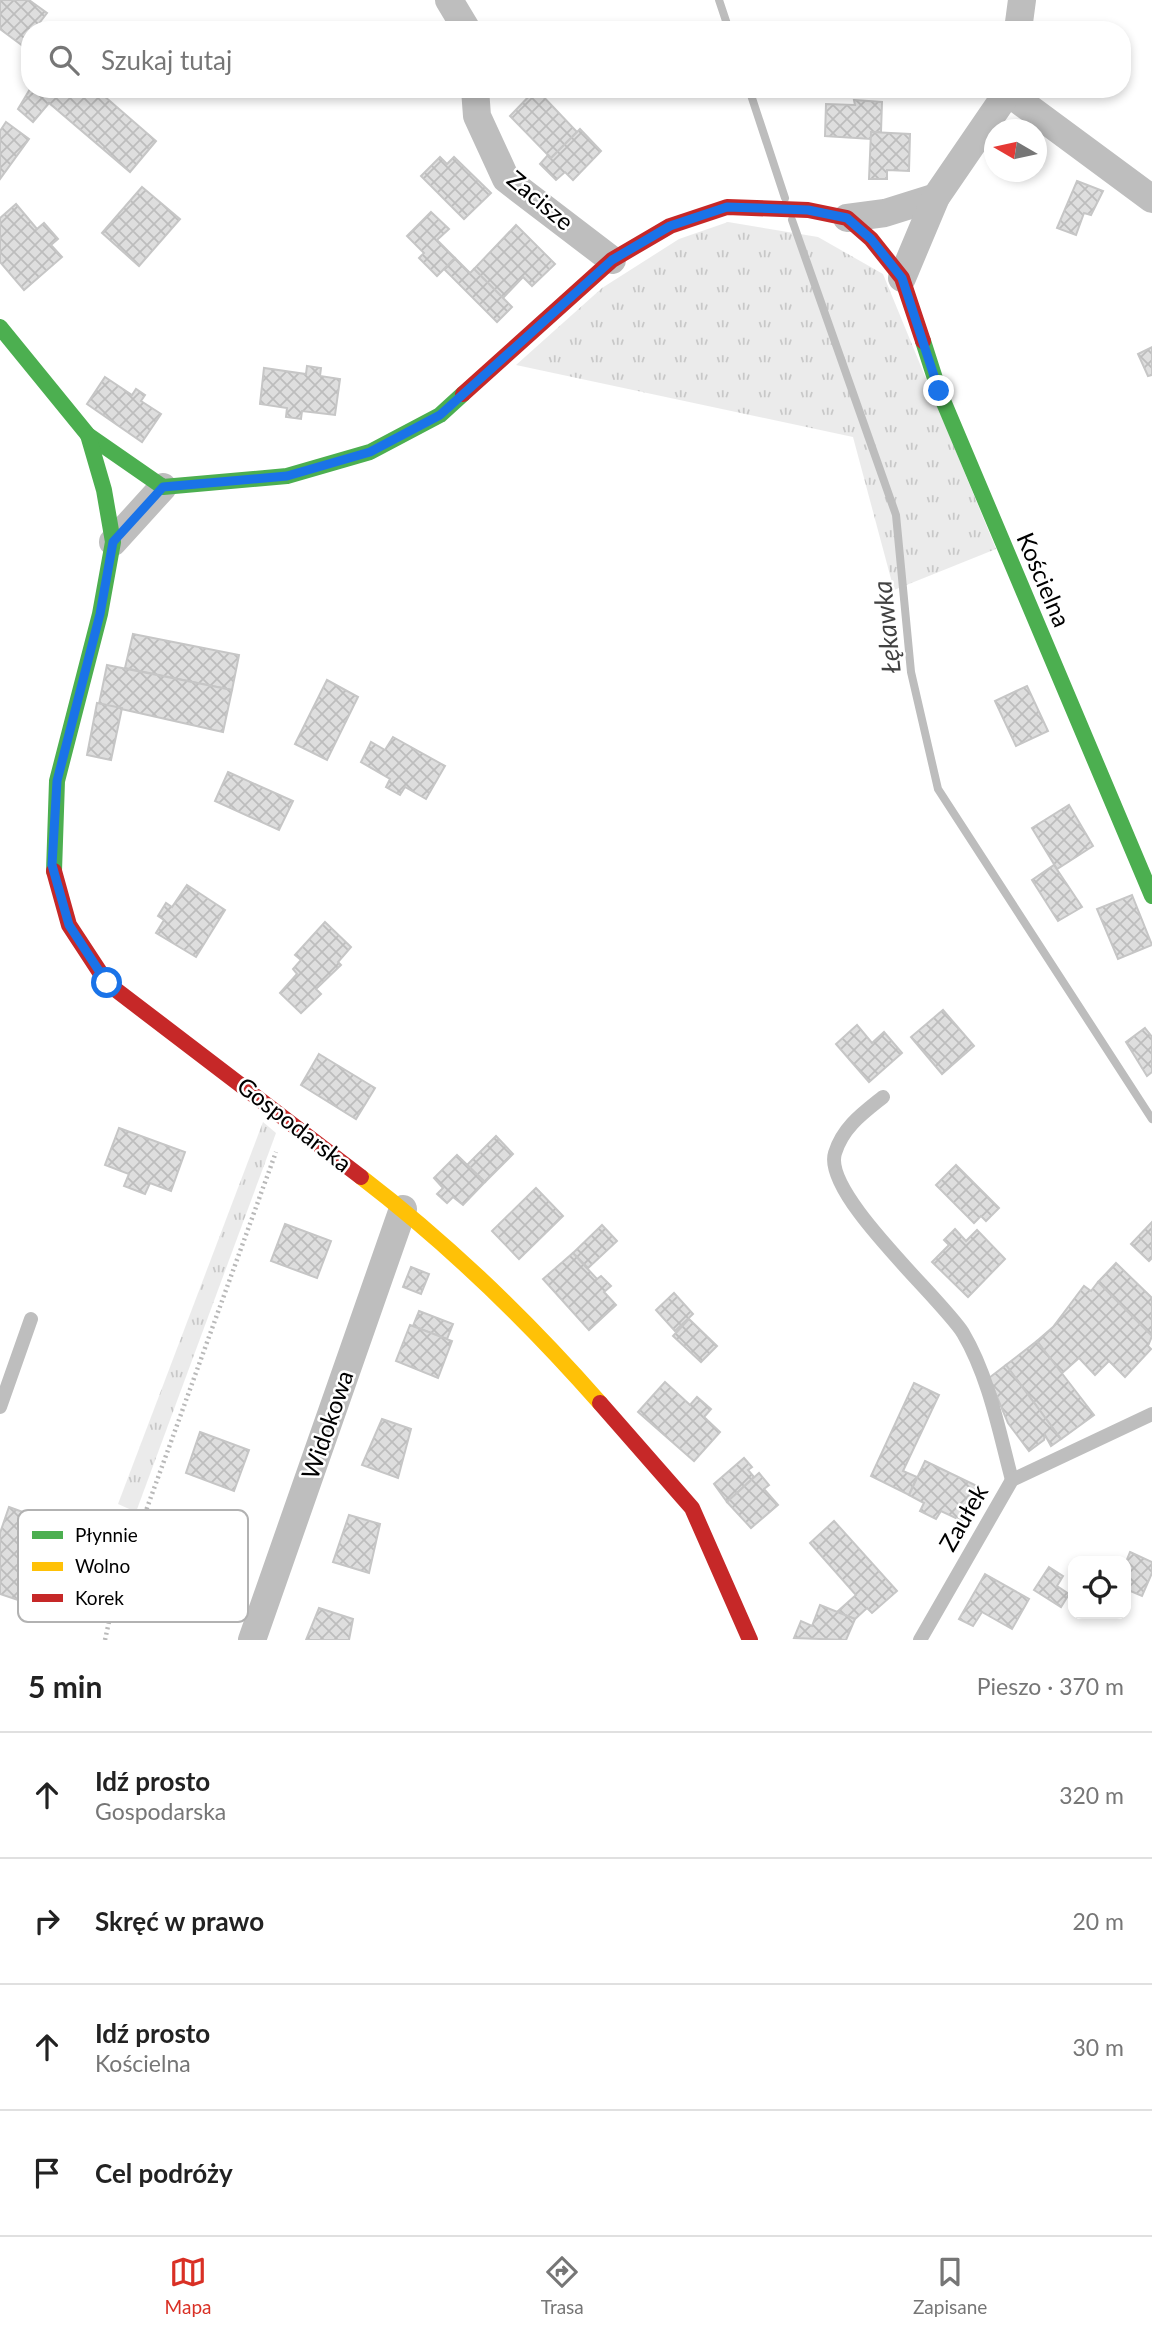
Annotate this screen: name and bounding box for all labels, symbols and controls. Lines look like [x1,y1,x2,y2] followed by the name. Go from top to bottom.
[21,21,1131,98] search box
[45,41,83,79] icon: search
[101,44,232,76] text: Szukaj tutaj
[984,119,1047,182] north arrow
[502,164,580,236] street label: Zacisze
[923,375,954,406] route end
[1012,528,1077,631] street label: Kościelna
[865,579,907,675] water label: Łękawka
[91,967,122,998] route start
[232,1070,358,1177] street label: Gospodarska
[294,1366,359,1483] street label: Widokowa
[932,1478,994,1556] street label: Zaułek
[18,1510,248,1622] legend
[75,1523,138,1546] text: Płynnie
[75,1554,130,1577] text: Wolno
[1068,1556,1131,1619] map controls
[1068,1556,1131,1619] button: locate
[75,1586,124,1609] text: Korek
[28,1668,102,1704] text: 5 min
[977,1672,1124,1700] text: Pieszo · 370 m
[95,1765,210,1797] text: Idź prosto
[28,1776,66,1814] icon: ahead
[1059,1781,1124,1809] text: 320 m
[95,1797,226,1825] text: Gospodarska
[28,1902,66,1940] icon: right
[95,1905,264,1937] text: Skręć w prawo
[1073,1907,1124,1935] text: 20 m
[95,2017,210,2049] text: Idź prosto
[28,2028,66,2066] icon: ahead
[1073,2033,1124,2061] text: 30 m
[95,2049,191,2077] text: Kościelna
[28,2154,66,2192] icon: arrive
[95,2157,233,2189] text: Cel podróży
[165,2253,212,2318] tab: Mapa
[541,2253,584,2318] tab: Trasa
[913,2253,987,2318] tab: Zapisane

